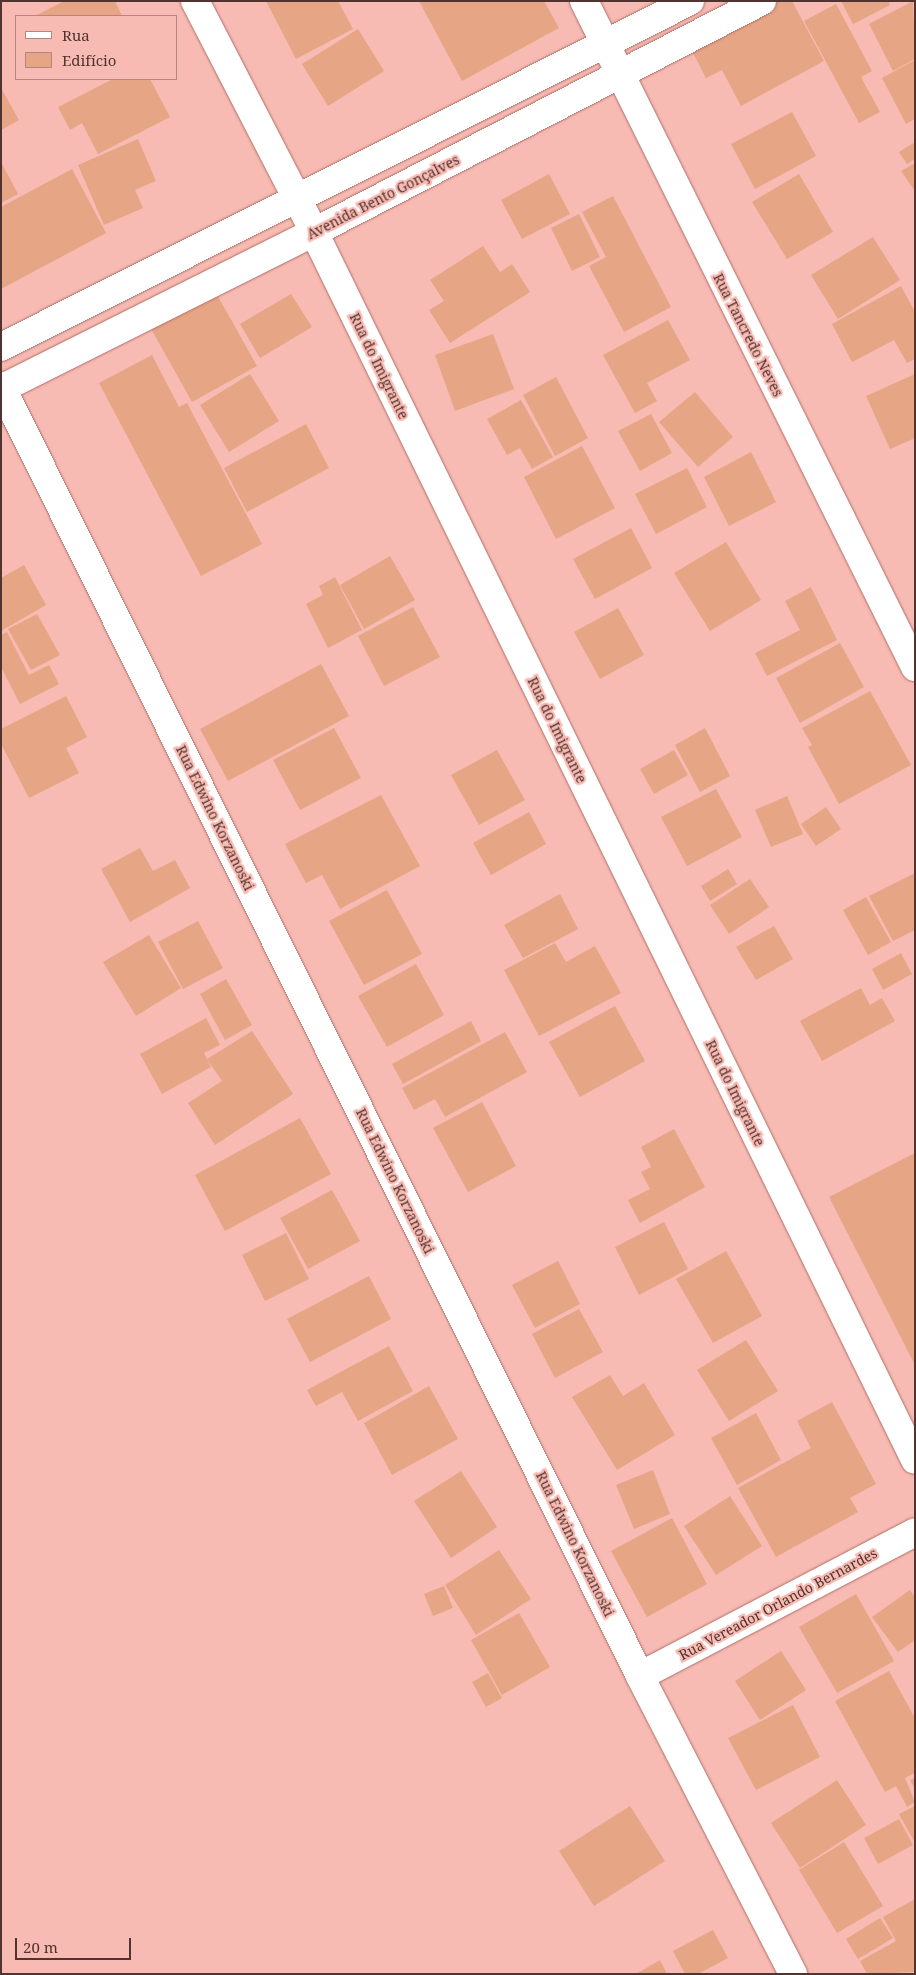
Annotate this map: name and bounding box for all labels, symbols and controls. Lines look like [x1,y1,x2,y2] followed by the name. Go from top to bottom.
[15,15,178,80] legend
[62,25,90,45] text: Rua
[62,50,117,70] text: Edifício
[304,151,462,243] street label: Avenida Bento Gonçalves
[710,271,786,399] street label: Rua Tancredo Neves
[346,310,412,422] street label: Rua do Imigrante
[524,674,590,786] street label: Rua do Imigrante
[172,743,258,893] street label: Rua Edwino Korzanoski
[702,1037,768,1149] street label: Rua do Imigrante
[352,1106,438,1256] street label: Rua Edwino Korzanoski
[532,1469,618,1619] street label: Rua Edwino Korzanoski
[676,1544,880,1664] street label: Rua Vereador Orlando Bernardes
[18,1928,134,1960] scale bar
[23,1937,58,1957] text: 20 m

